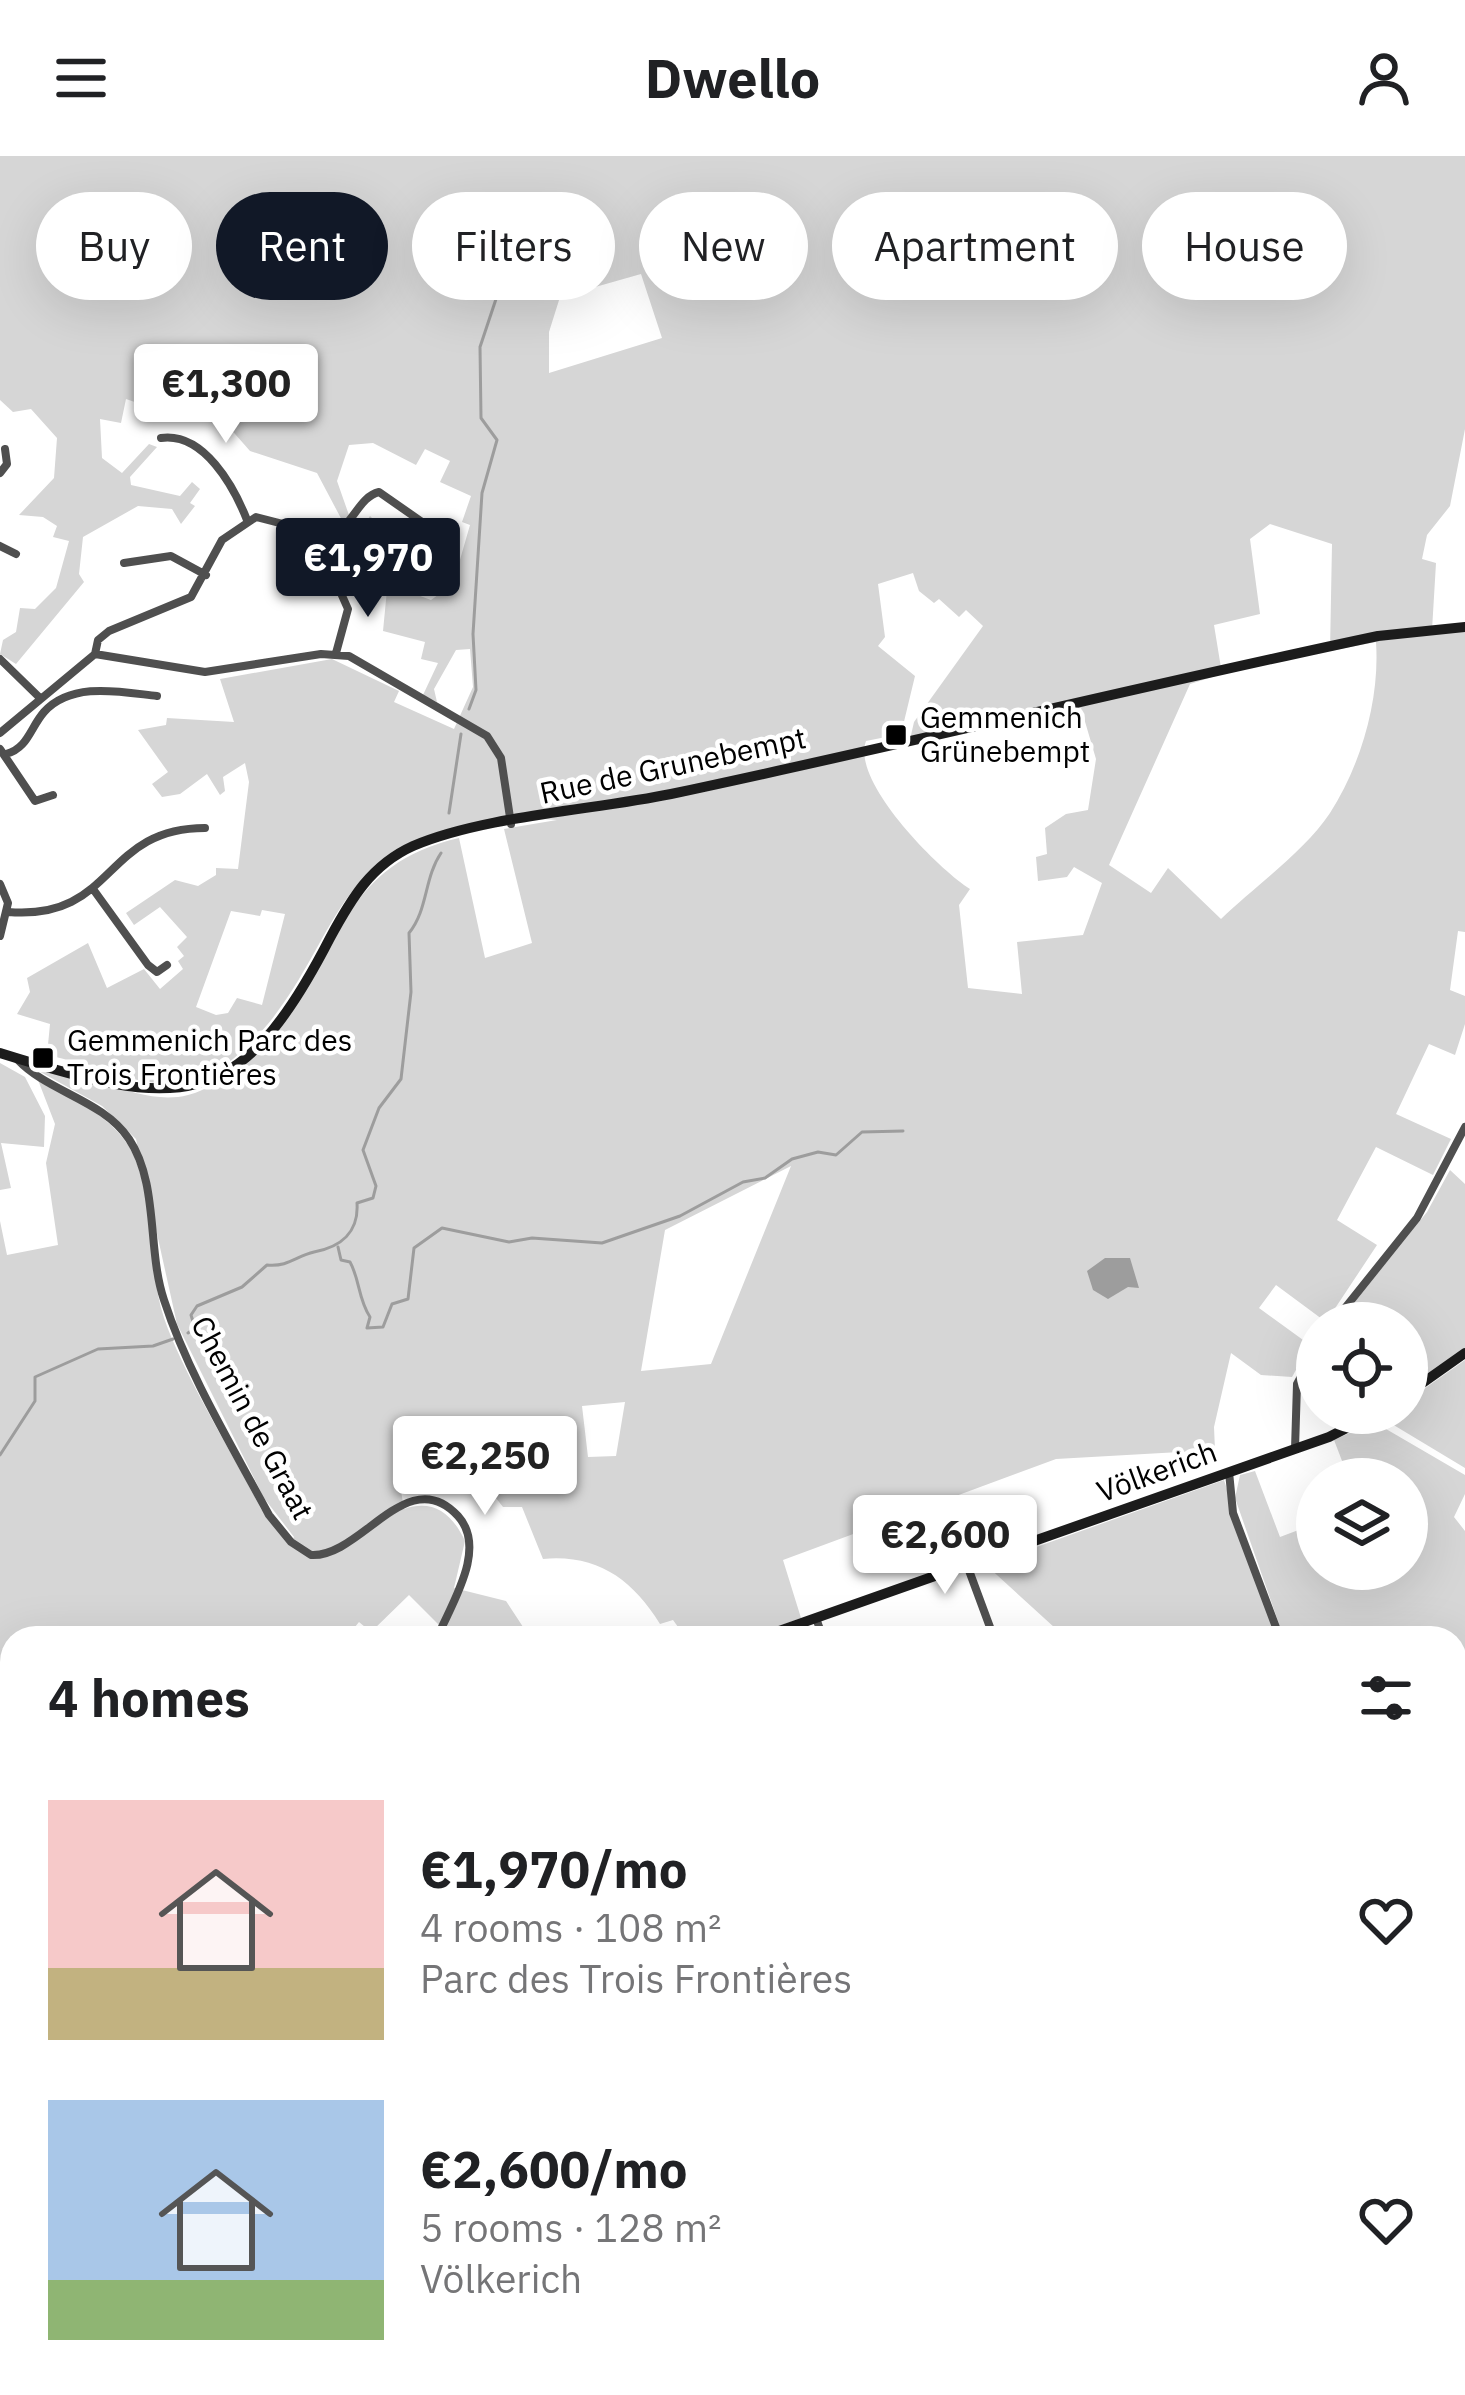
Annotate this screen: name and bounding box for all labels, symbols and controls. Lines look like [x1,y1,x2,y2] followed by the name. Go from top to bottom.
[645,43,820,113] text: Dwello
[48,45,114,111] icon: menu
[1351,45,1417,111] icon: person
[36,192,192,300] chip: Buy
[216,192,388,300] chip: Rent
[412,192,615,300] chip: Filters
[639,192,808,300] chip: New
[832,192,1118,300] chip: Apartment
[1142,192,1347,300] chip: House
[128,344,324,446] pin: €1,300
[161,357,291,408] text: €1,300
[270,518,466,620] pin: €1,970
[303,531,433,582] text: €1,970
[920,697,1090,770] place label: Gemmenich Grünebempt
[536,717,809,812] street label: Rue de Grunebempt
[883,722,909,748] marker: Gemmenich Grünebempt
[67,1020,352,1093] place label: Gemmenich Parc des Trois Frontières
[30,1045,56,1071] marker: Gemmenich Parc des Trois Frontières
[1296,1302,1428,1590] map controls
[1296,1302,1428,1434] button: locate
[183,1309,323,1526] street label: Chemin de Graat
[387,1416,583,1518] pin: €2,250
[420,1429,550,1480] text: €2,250
[1091,1431,1222,1510] street label: Völkerich
[1296,1458,1428,1590] button: layers
[847,1495,1043,1597] pin: €2,600
[880,1508,1010,1559] text: €2,600
[48,1665,250,1731] text: 4 homes
[1353,1665,1419,1731] icon: filters
[420,1836,688,1902] text: €1,970/mo
[144,1848,288,1992] icon: home
[1353,1887,1419,1953] icon: heart
[420,1902,722,1953] text: 4 rooms · 108 m²
[420,1953,852,2004] text: Parc des Trois Frontières
[420,2136,688,2202] text: €2,600/mo
[144,2148,288,2292] icon: home
[1353,2187,1419,2253] icon: heart
[420,2202,722,2253] text: 5 rooms · 128 m²
[420,2253,582,2304] text: Völkerich

